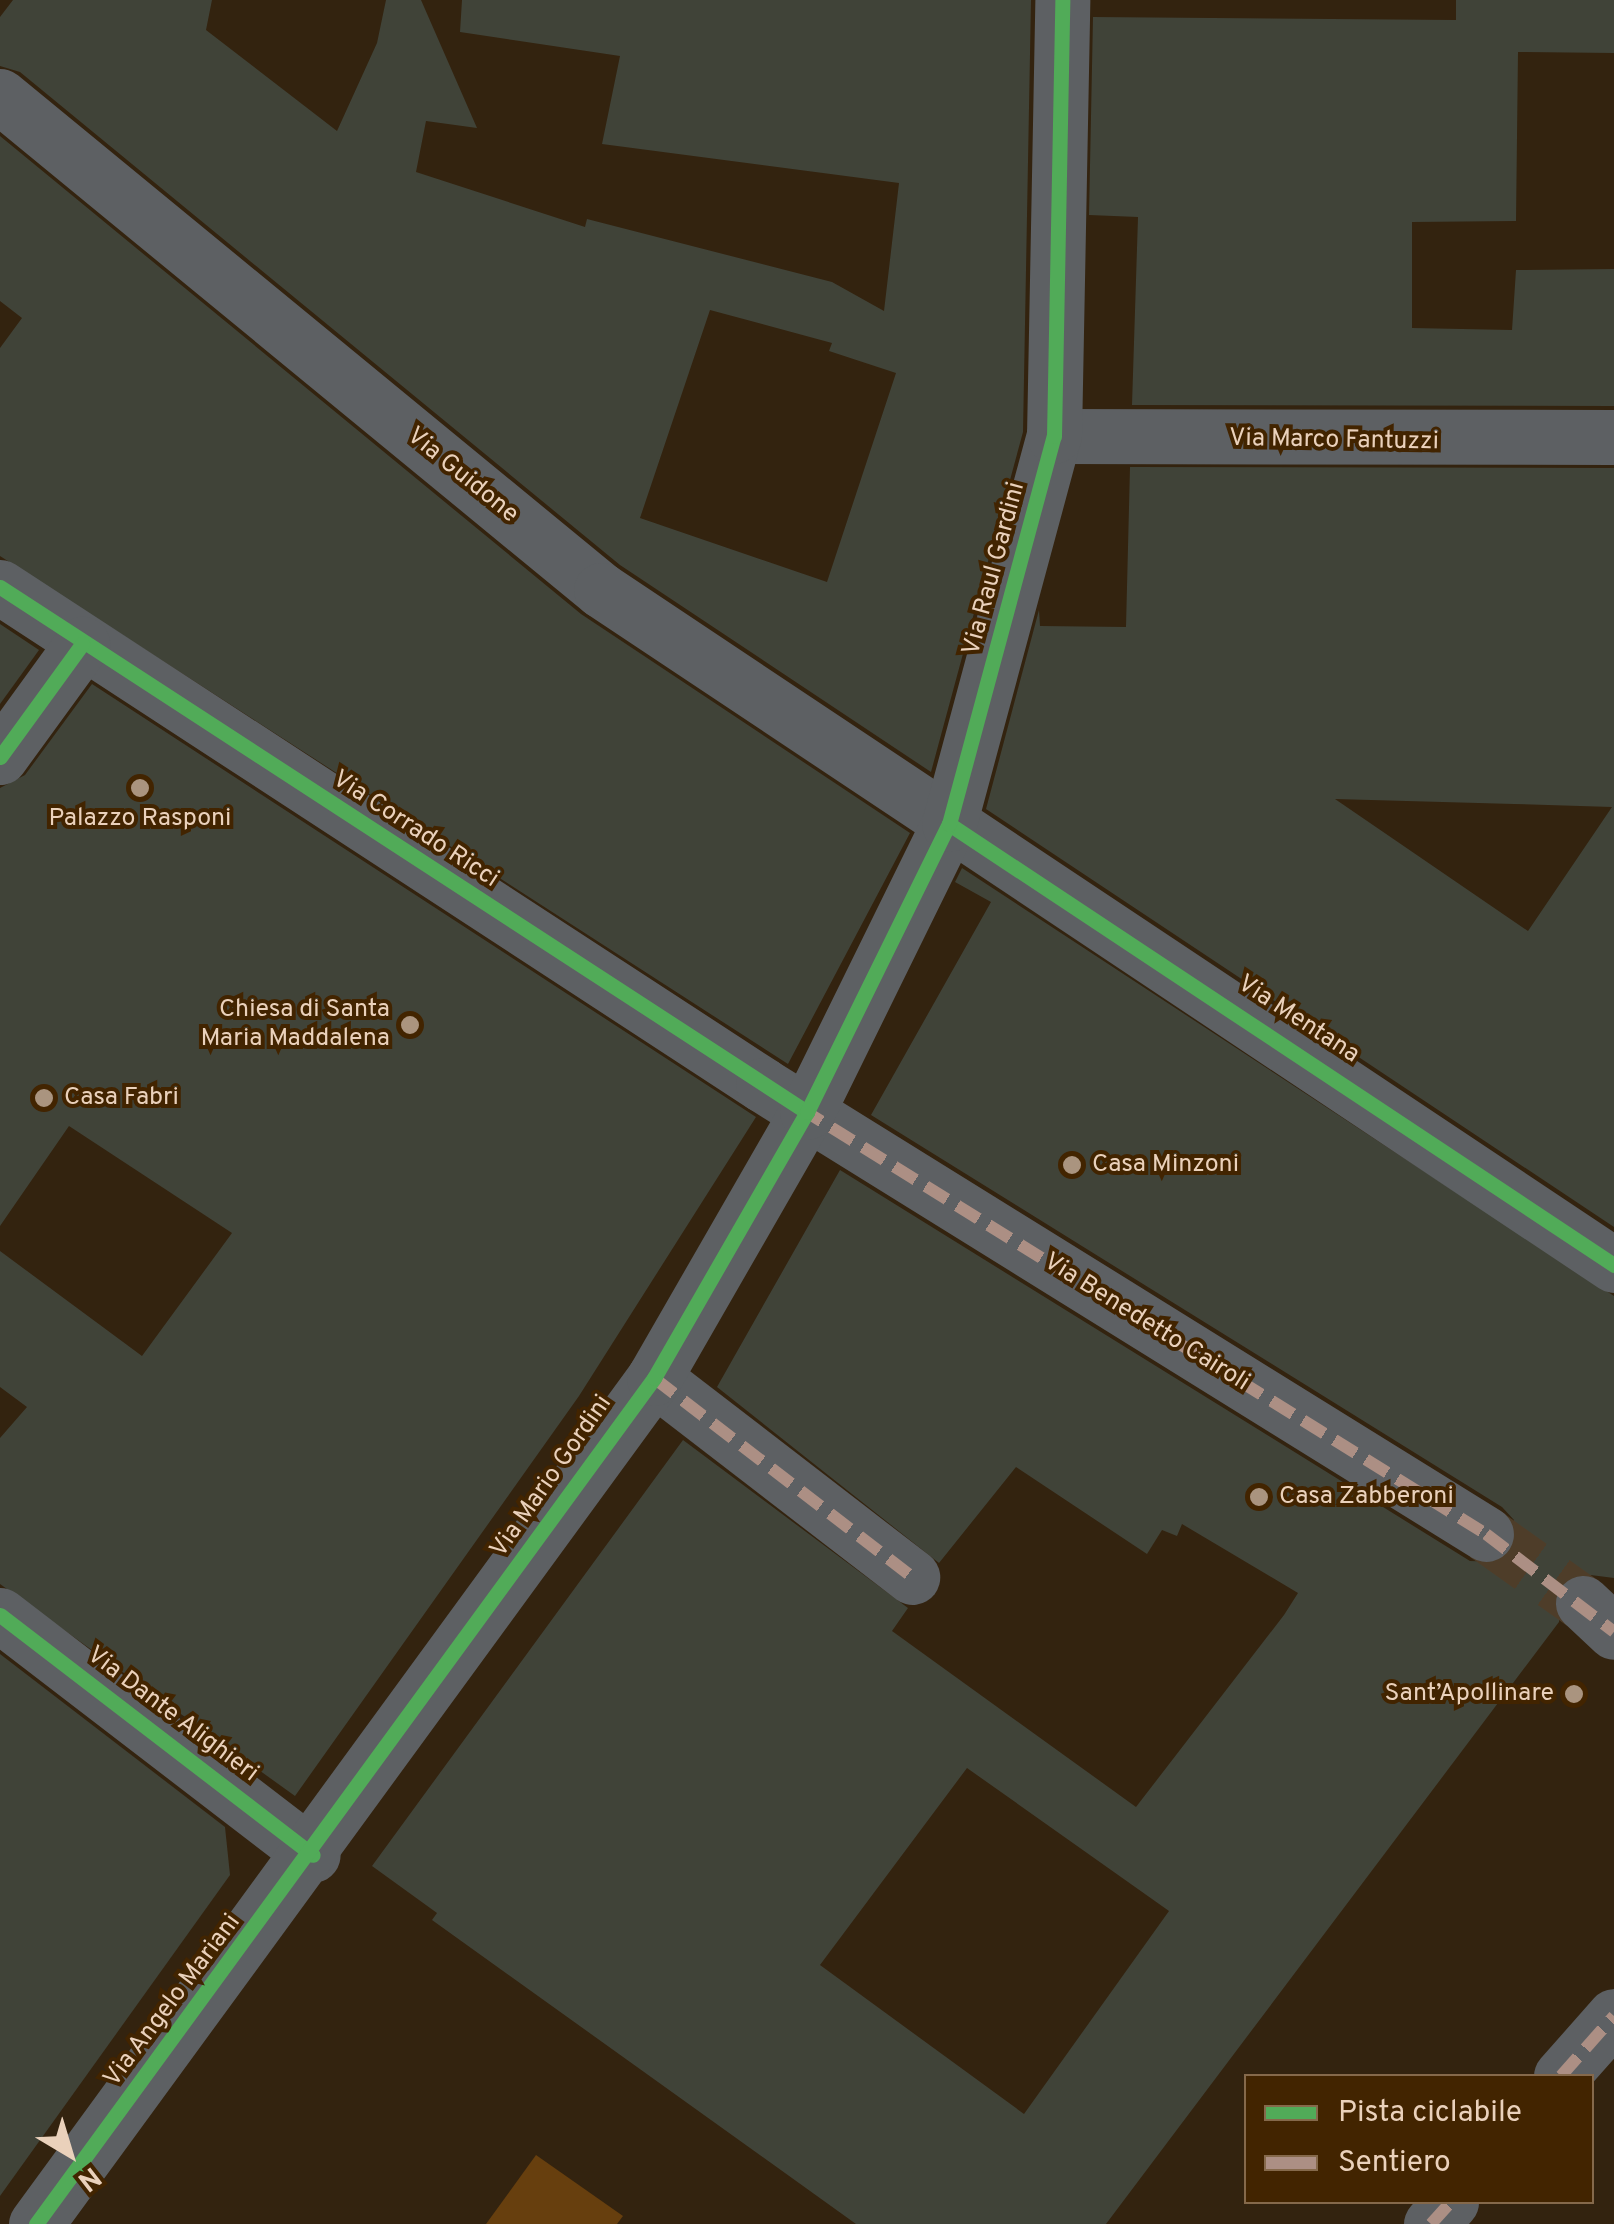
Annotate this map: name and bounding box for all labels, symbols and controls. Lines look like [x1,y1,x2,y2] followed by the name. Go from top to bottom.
[400,422,524,530] street label: Via Guidone
[1229,424,1439,458] street label: Via Marco Fantuzzi
[957,479,1033,659] street label: Via Raul Gardini
[326,765,504,895] street label: Via Corrado Ricci
[129,777,151,799] marker: Palazzo Rasponi
[49,804,231,834] place label: Palazzo Rasponi
[1231,969,1365,1071] street label: Via Mentana
[200,996,390,1055] place label: Chiesa di Santa Maria Maddalena
[399,1014,421,1036] marker: Chiesa di Santa Maria Maddalena
[64,1083,179,1113] place label: Casa Fabri
[33,1087,55,1109] marker: Casa Fabri
[1092,1150,1239,1180] place label: Casa Minzoni
[1061,1154,1083,1176] marker: Casa Minzoni
[1037,1247,1255,1399] street label: Via Benedetto Cairoli
[485,1390,619,1564] street label: Via Mario Gordini
[1279,1482,1454,1512] place label: Casa Zabberoni
[1248,1486,1270,1508] marker: Casa Zabberoni
[80,1640,264,1790] street label: Via Dante Alighieri
[1385,1679,1554,1709] place label: Sant’Apollinare
[1563,1683,1585,1705] marker: Sant’Apollinare
[98,1908,248,2094] street label: Via Angelo Mariani
[1244,2074,1594,2204] legend
[1338,2095,1522,2132] text: Pista ciclabile
[20,2104,120,2204] north arrow
[1338,2145,1451,2182] text: Sentiero
[69,2157,107,2198] text: N

